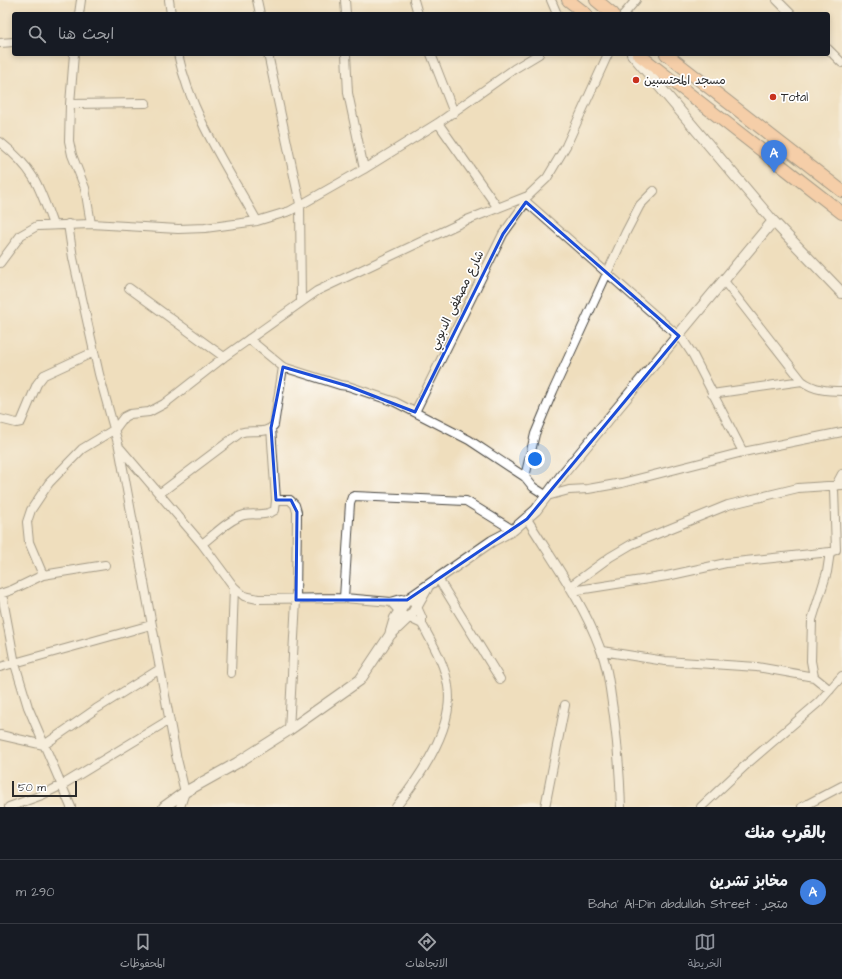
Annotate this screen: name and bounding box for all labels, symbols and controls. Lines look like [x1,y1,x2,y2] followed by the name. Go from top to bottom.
[12,12,830,56] search box
[26,23,48,45] icon: search
[58,24,114,45] text: ابحث هنا
[644,72,726,89] place label: مسجد المحتسبين
[631,75,641,85] marker: مسجد المحتسبين
[781,89,808,106] place label: Total
[768,92,778,102] marker: Total
[761,140,787,173] pin: A
[426,248,490,353] street label: شارع مصطفى الدبوبي
[525,449,545,469] your location
[12,779,77,798] scale bar
[18,780,46,795] text: 50 m
[745,821,826,845] text: بالقرب منك
[710,871,788,892] text: مخابز تشرين
[16,883,54,901] text: 290 m
[809,883,817,901] text: A
[588,895,788,913] text: متجر · Baha' Al-Din abdullah Street
[120,931,165,973] tab: المحفوظات
[405,931,448,973] tab: الاتجاهات
[688,931,722,973] tab: الخريطة

